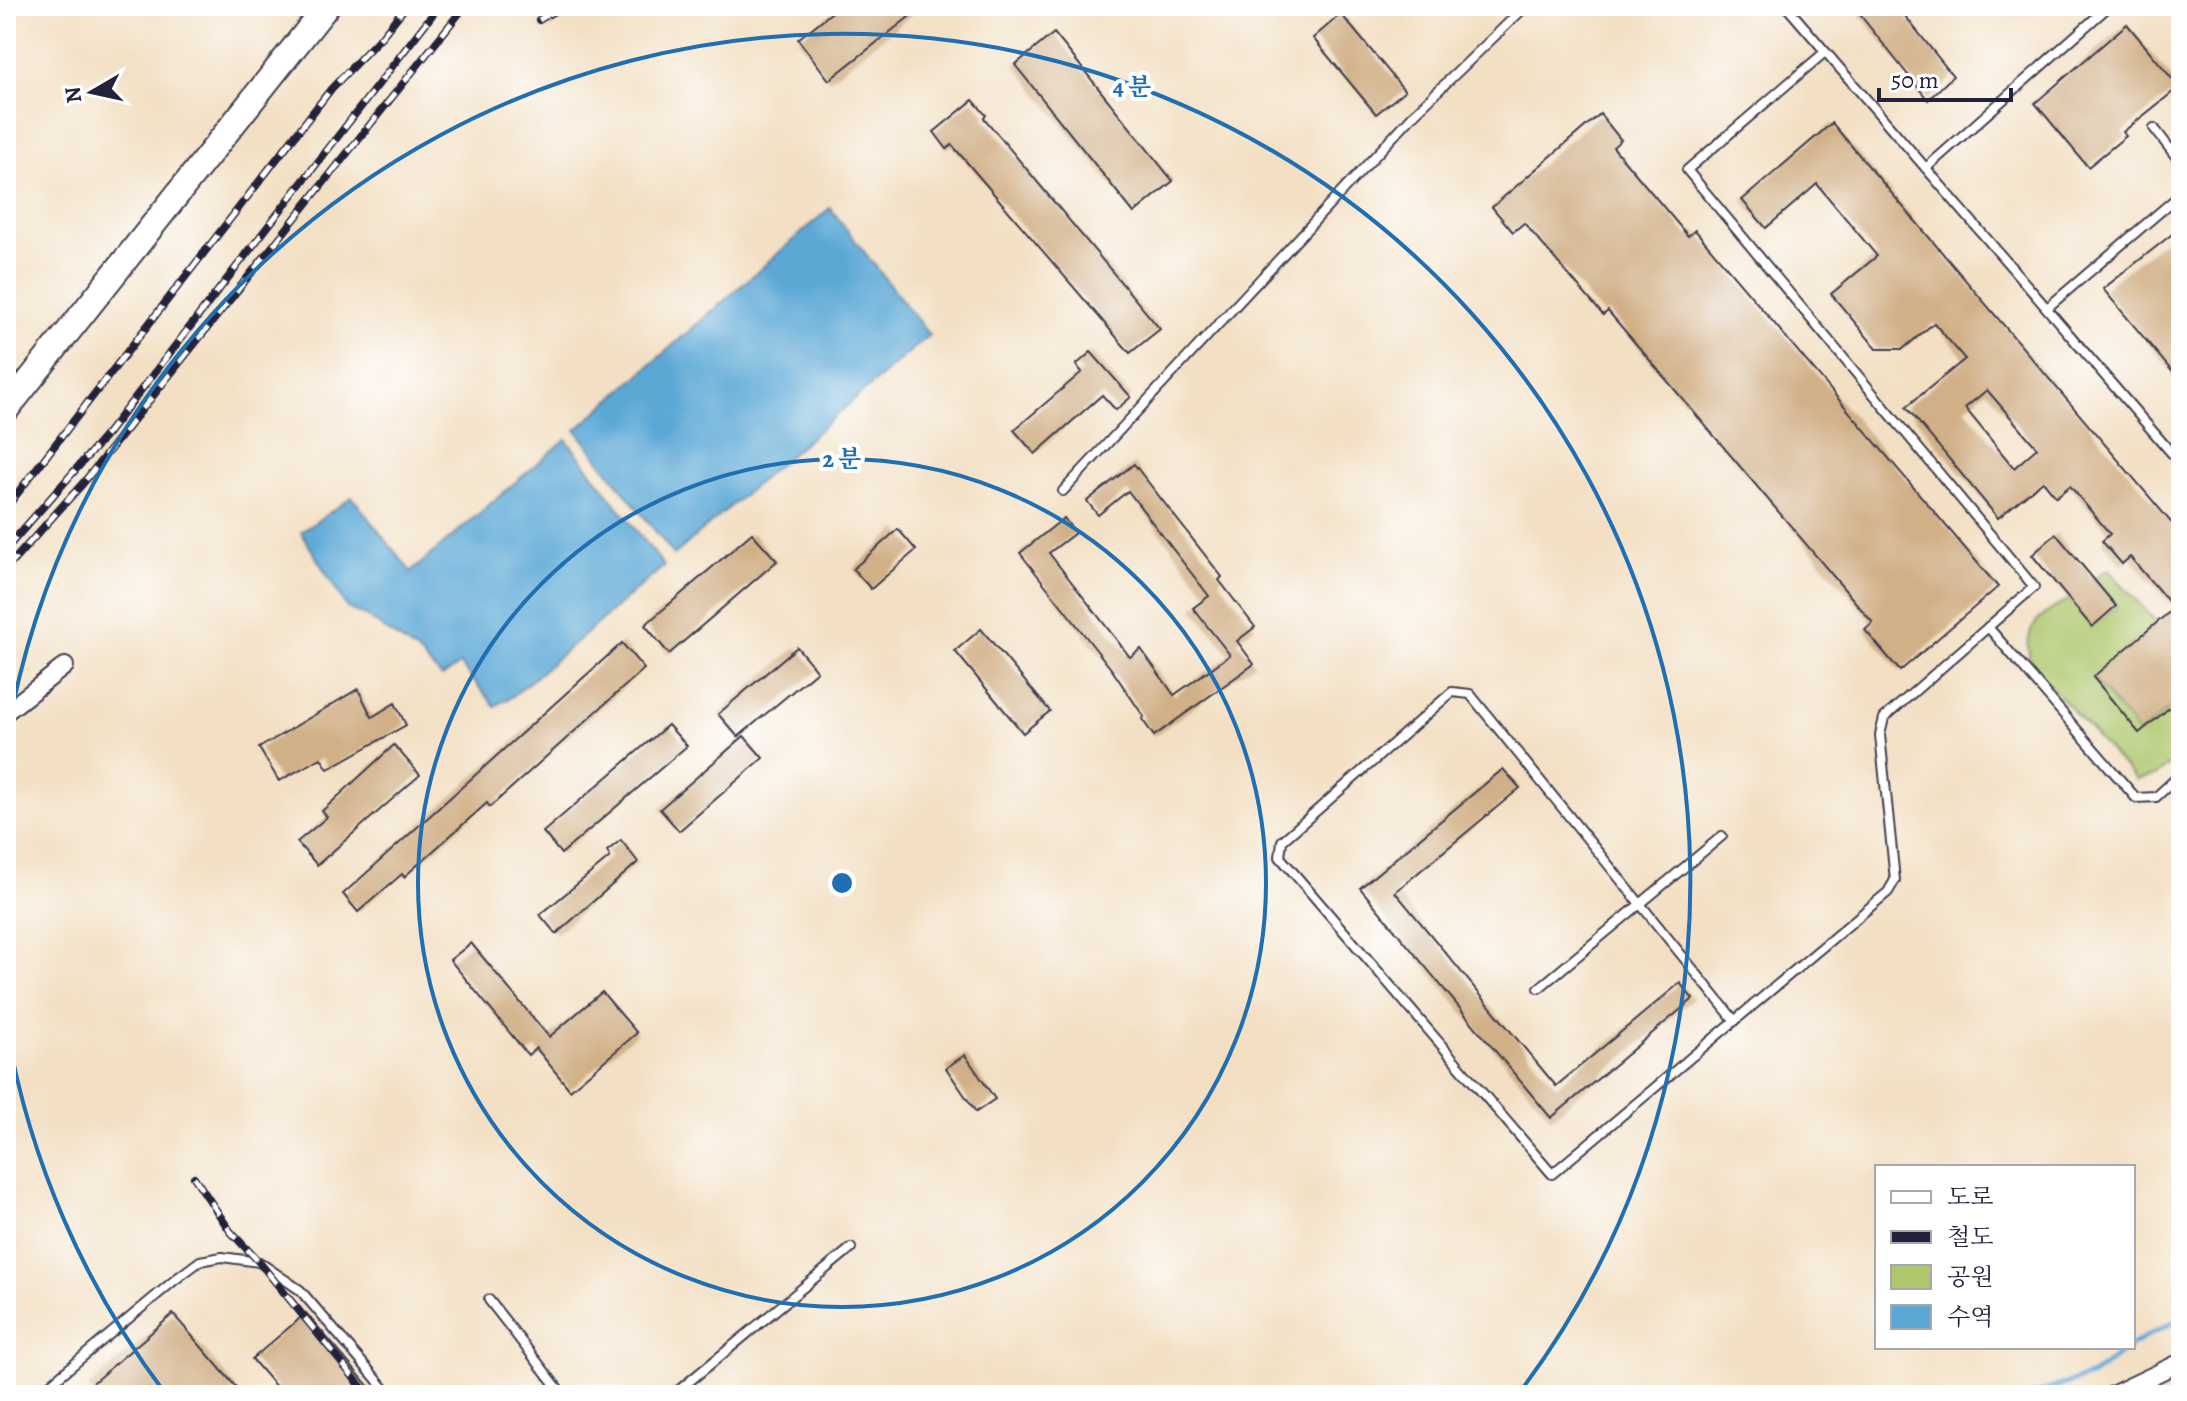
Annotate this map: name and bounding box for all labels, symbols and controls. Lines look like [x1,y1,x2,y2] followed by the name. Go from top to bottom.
[52,52,132,132] north arrow
[1879,52,2011,102] scale bar
[1891,64,1939,96] text: 50 m
[1113,71,1151,103] text: 4 분
[57,85,89,105] text: N
[823,443,861,475] text: 2 분
[828,869,856,897] centre of rings
[1875,1165,2135,1349] legend
[1947,1181,1993,1213] text: 도로
[1947,1221,1993,1253] text: 철도
[1947,1261,1993,1293] text: 공원
[1947,1301,1993,1333] text: 수역

